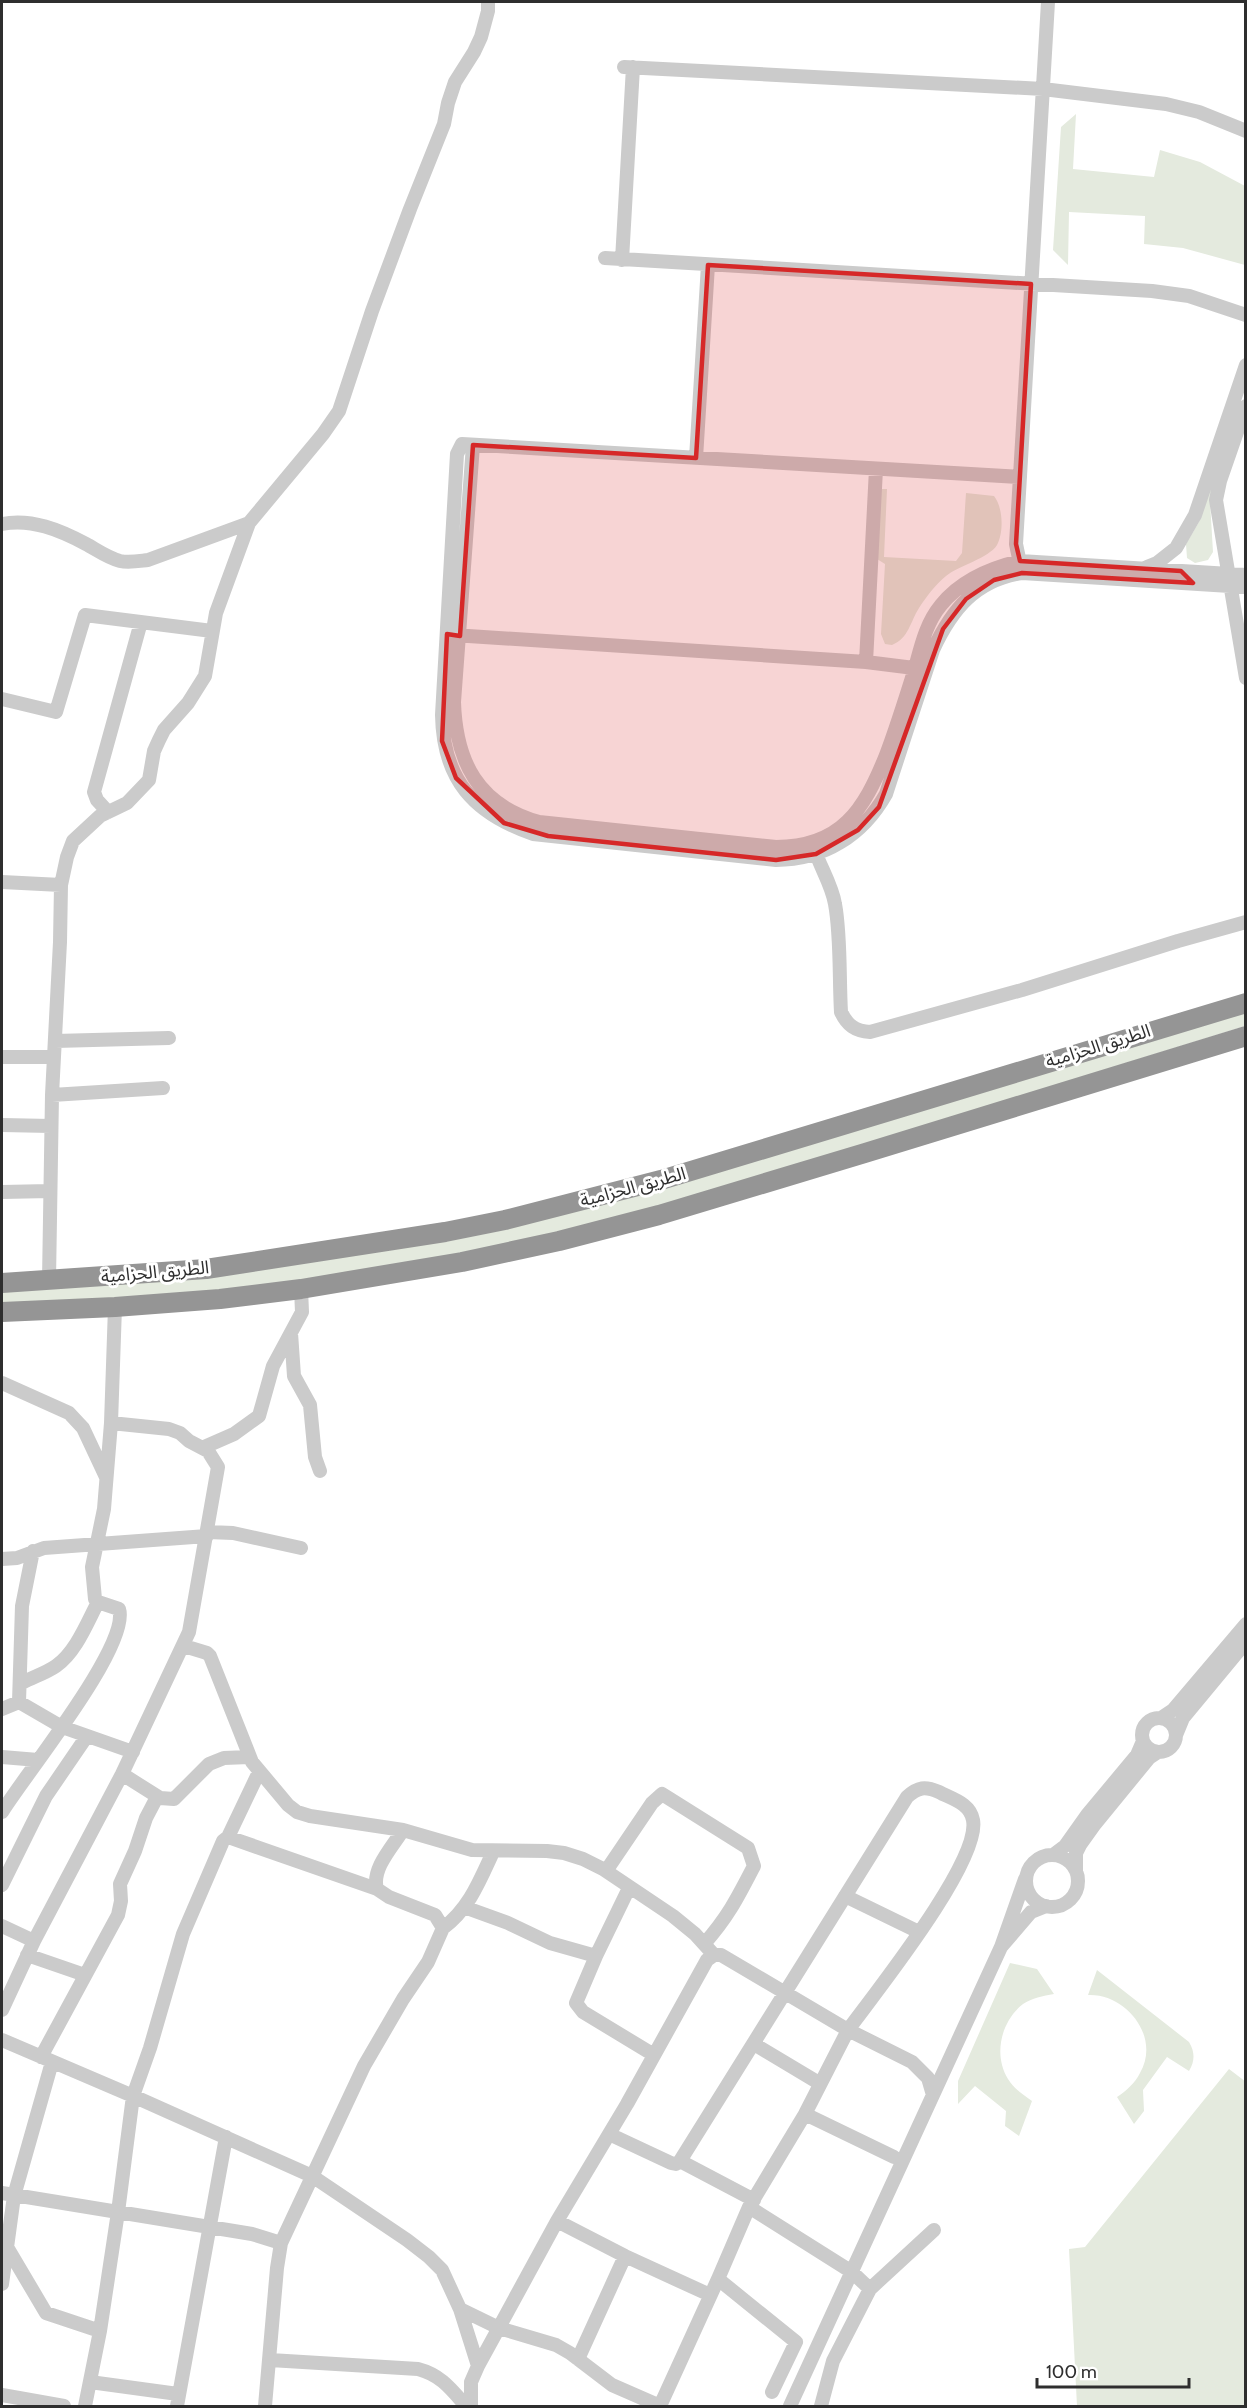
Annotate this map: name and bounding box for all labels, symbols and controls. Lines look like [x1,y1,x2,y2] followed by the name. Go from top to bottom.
[1043,1020,1153,1072] street label: الطريق الحزامية
[578,1162,688,1212] street label: الطريق الحزامية
[100,1256,210,1288] street label: الطريق الحزامية
[1037,2351,1188,2389] scale bar
[1046,2361,1097,2383] text: 100 m

